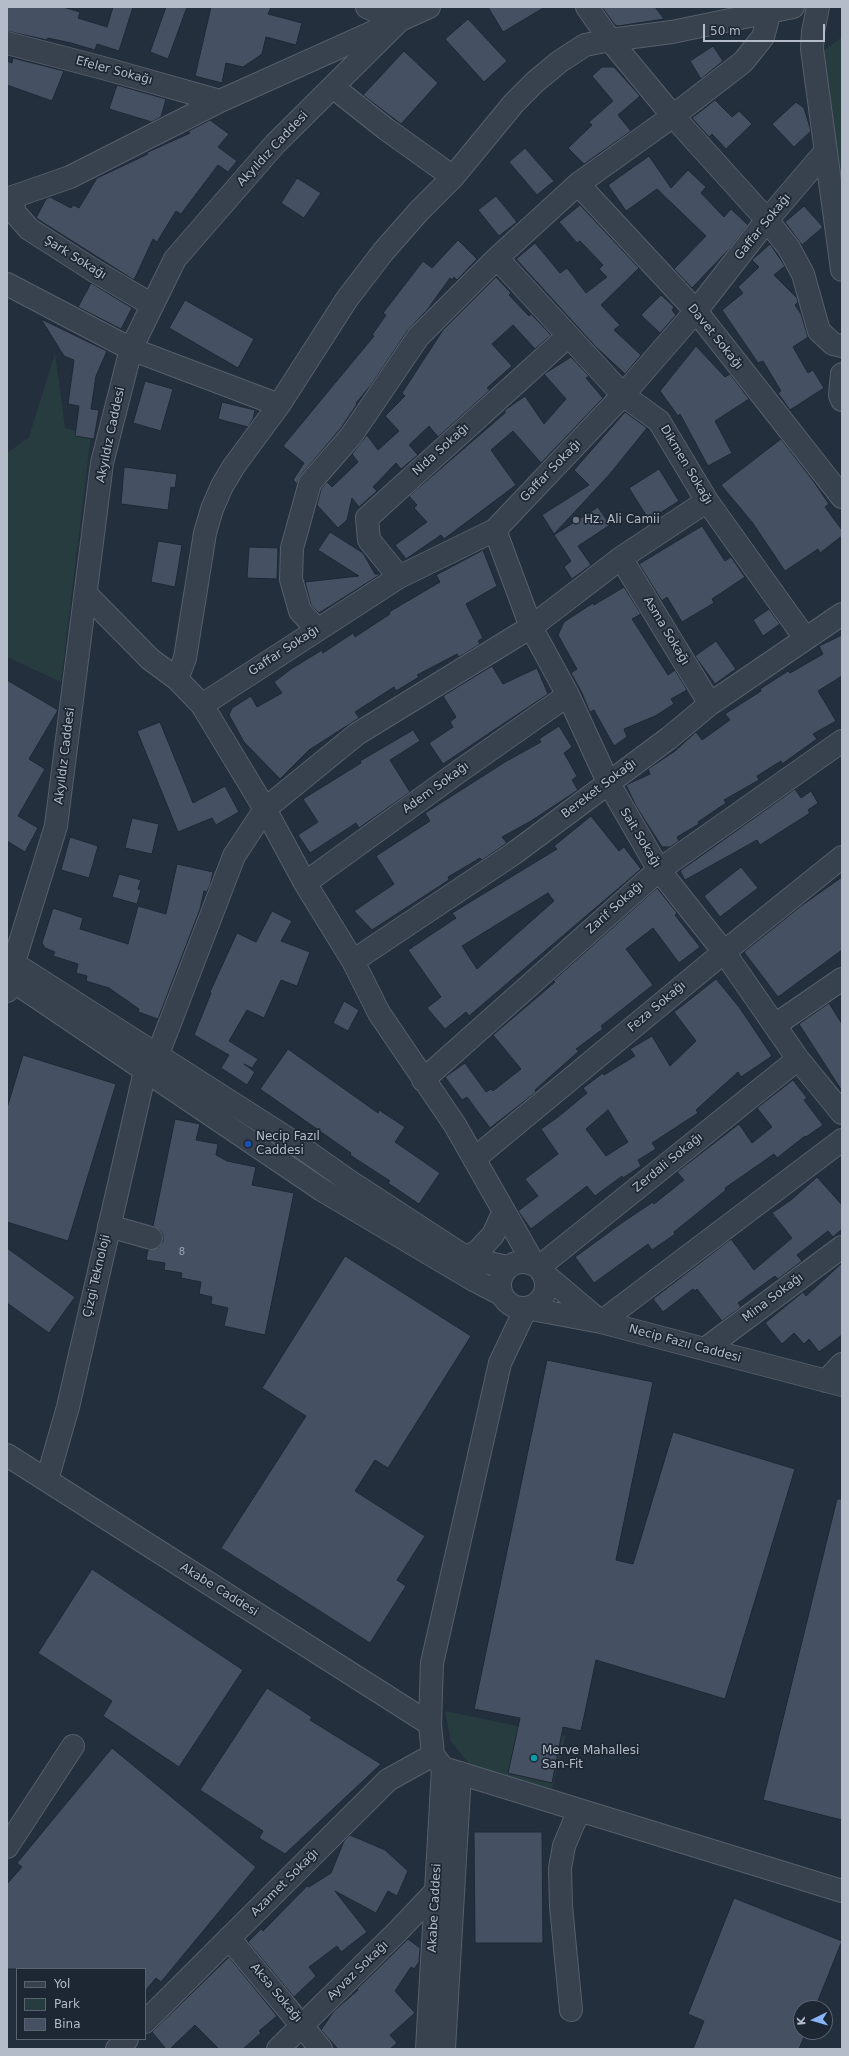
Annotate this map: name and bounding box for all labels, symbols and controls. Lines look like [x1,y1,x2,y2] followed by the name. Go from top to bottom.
[705,16,827,42] scale bar
[710,24,741,38] text: 50 m
[74,54,154,88] street label: Efeler Sokağı
[234,108,312,190] street label: Akyıldız Caddesi
[732,191,794,263] street label: Gaffar Sokağı
[41,233,109,283] street label: Şark Sokağı
[684,302,746,372] street label: Davet Sokağı
[94,386,128,484] street label: Akyıldız Caddesi
[410,421,472,479] street label: Nida Sokağı
[657,423,715,507] street label: Dikmen Sokağı
[518,437,584,505] street label: Gaffar Sokağı
[584,513,660,527] place label: Hz. Ali Camii
[571,515,581,525] marker: Hz. Ali Camii
[640,594,692,668] street label: Asma Sokağı
[246,623,322,679] street label: Gaffar Sokağı
[52,707,78,805] street label: Akyıldız Caddesi
[559,756,639,822] street label: Bereket Sokağı
[400,759,472,817] street label: Adem Sokağı
[617,806,663,870] street label: Sait Sokağı
[583,879,647,937] street label: Zarif Sokağı
[625,979,689,1035] street label: Feza Sokağı
[256,1130,320,1158] place label: Necip Fazıl Caddesi
[630,1130,706,1196] street label: Zerdali Sokağı
[243,1139,253,1149] marker: Necip Fazıl Caddesi
[80,1233,114,1319] street label: Çizgi Teknoloji
[179,1246,185,1258] house number: 8
[740,1270,806,1326] street label: Mina Sokağı
[627,1322,743,1366] street label: Necip Fazıl Caddesi
[177,1560,261,1620] street label: Akabe Caddesi
[542,1744,639,1772] place label: Merve Mahallesi San-Fit
[529,1753,539,1763] marker: Merve Mahallesi San-Fit
[248,1846,322,1920] street label: Azamet Sokağı
[425,1863,445,1953] street label: Akabe Caddesi
[325,1938,391,2004] street label: Ayvaz Sokağı
[247,1961,305,2025] street label: Aksa Sokağı
[16,1968,146,2040] legend
[54,1977,70,1991] text: Yol
[54,1997,80,2011] text: Park
[793,2000,833,2040] north arrow
[795,2016,808,2026] text: K
[54,2017,81,2031] text: Bina

